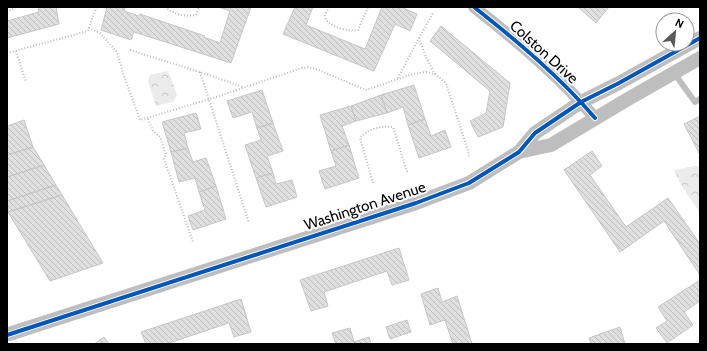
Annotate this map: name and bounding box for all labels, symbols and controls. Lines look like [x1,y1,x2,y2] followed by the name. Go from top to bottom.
[655,12,695,52] north arrow
[673,15,686,31] text: N
[506,17,582,88] street label: Colston Drive
[302,178,428,234] street label: Washington Avenue

